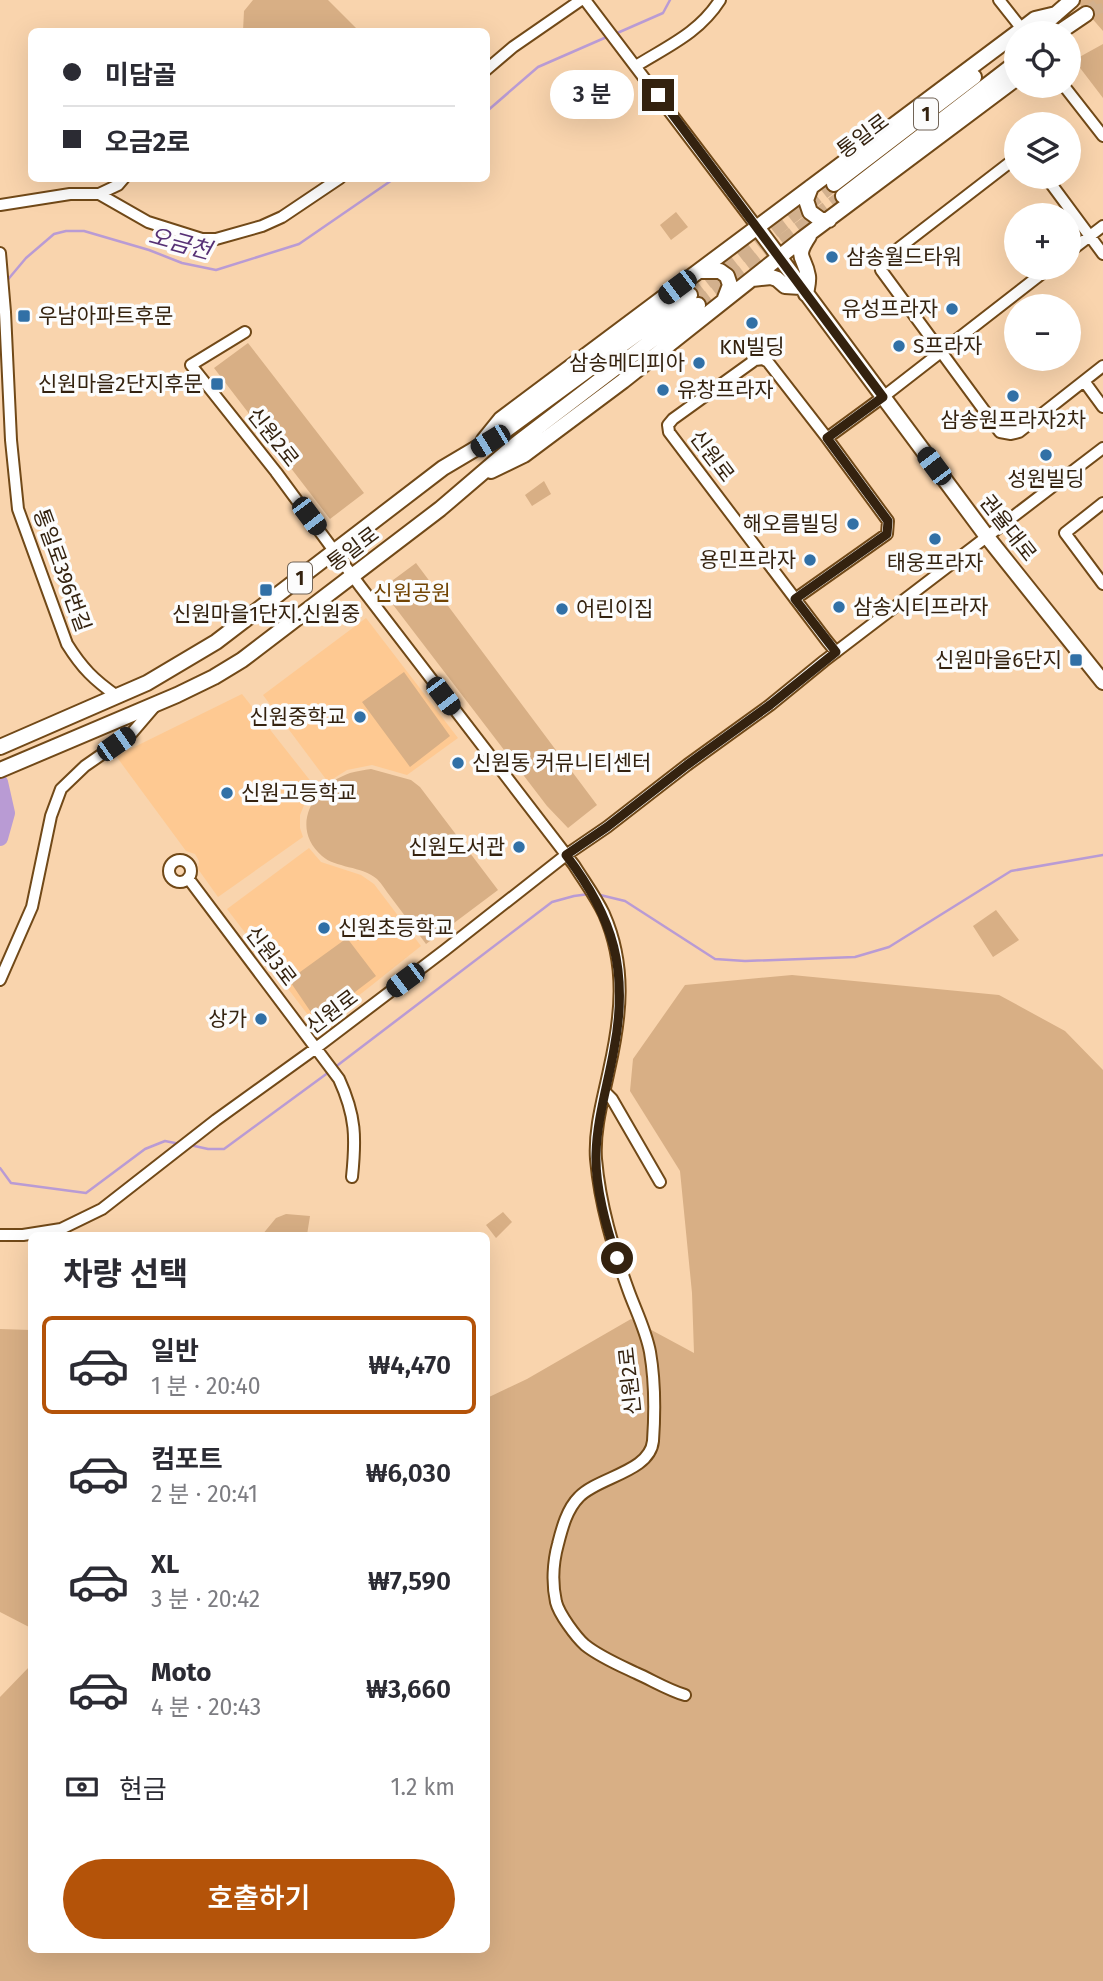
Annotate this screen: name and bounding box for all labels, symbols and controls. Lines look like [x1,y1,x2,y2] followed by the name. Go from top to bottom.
[1004,21,1081,371] map controls
[1004,21,1081,98] button: locate
[105,60,177,91] text: 미담골
[550,70,634,119] callout: 3 분
[642,79,674,111] route end
[573,80,611,108] text: 3 분
[914,98,938,130] road number: 1
[832,108,894,164] street label: 통일로
[1004,112,1081,189] button: layers
[105,127,190,158] text: 오금2로
[1004,203,1081,280] button: +
[146,221,217,265] water label: 오금천
[846,244,962,270] place label: 삼송월드타워
[824,249,840,265] marker: 삼송월드타워
[654,266,701,308] car
[1004,294,1081,371] button: −
[841,296,938,322] place label: 유성프라자
[944,301,960,317] marker: 유성프라자
[38,303,173,329] place label: 우남아파트후문
[16,308,32,324] marker: 우남아파트후문
[744,315,760,331] marker: KN빌딩
[913,333,982,359] place label: S프라자
[719,334,785,360] place label: KN빌딩
[891,338,907,354] marker: S프라자
[569,350,685,376] place label: 삼송메디피아
[691,355,707,371] marker: 삼송메디피아
[38,371,203,397] place label: 신원마을2단지후문
[209,376,225,392] marker: 신원마을2단지후문
[677,377,774,403] place label: 유창프라자
[655,382,671,398] marker: 유창프라자
[1005,388,1021,404] marker: 삼송원프라자2차
[242,402,304,472] street label: 신원2로
[940,407,1086,433] place label: 삼송원프라자2차
[467,421,514,461] car
[684,425,740,487] street label: 신원로
[913,443,956,489] car
[1038,447,1054,463] marker: 성원빌딩
[1007,466,1085,492] place label: 성원빌딩
[974,490,1042,566] street label: 권율대로
[288,493,331,539] car
[28,505,96,635] street label: 통일로396번길
[742,511,839,537] place label: 해오름빌딩
[845,516,861,532] marker: 해오름빌딩
[322,521,384,577] street label: 통일로
[927,531,943,547] marker: 태웅프라자
[699,547,796,573] place label: 용민프라자
[887,550,983,576] place label: 태웅프라자
[802,552,818,568] marker: 용민프라자
[288,562,312,594] road number: 1
[373,580,451,606] park label: 신원공원
[258,582,274,598] marker: 신원마을1단지.신원중
[853,594,988,620] place label: 삼송시티프라자
[576,596,653,622] place label: 어린이집
[831,599,847,615] marker: 삼송시티프라자
[172,601,360,627] place label: 신원마을1단지.신원중
[554,601,570,617] marker: 어린이집
[935,647,1062,673] place label: 신원마을6단지
[1068,652,1084,668] marker: 신원마을6단지
[422,673,465,719] car
[249,704,346,730] place label: 신원중학교
[352,709,368,725] marker: 신원중학교
[93,723,140,765] car
[472,750,651,776] place label: 신원동 커뮤니티센터
[450,755,466,771] marker: 신원동 커뮤니티센터
[241,780,357,806] place label: 신원고등학교
[219,785,235,801] marker: 신원고등학교
[408,834,505,860] place label: 신원도서관
[511,839,527,855] marker: 신원도서관
[338,915,454,941] place label: 신원초등학교
[316,920,332,936] marker: 신원초등학교
[240,921,302,991] street label: 신원3로
[382,959,429,1001] car
[301,984,363,1040] street label: 신원로
[208,1006,247,1032] place label: 상가
[253,1011,269,1027] marker: 상가
[601,1242,633,1274] route start
[63,1255,188,1293] text: 차량 선택
[67,1334,130,1397] icon: car
[151,1336,199,1367] text: 일반
[613,1346,647,1416] street label: 신원2로
[369,1350,451,1381] text: ₩4,470
[151,1372,261,1400] text: 1 분 · 20:40
[67,1442,130,1505] icon: car
[151,1444,223,1475] text: 컴포트
[366,1458,451,1489] text: ₩6,030
[151,1480,258,1508] text: 2 분 · 20:41
[151,1549,179,1580] text: XL
[67,1550,130,1613] icon: car
[368,1566,451,1597] text: ₩7,590
[151,1585,260,1613] text: 3 분 · 20:42
[151,1657,211,1688] text: Moto
[67,1658,130,1721] icon: car
[366,1674,451,1705] text: ₩3,660
[151,1693,261,1721] text: 4 분 · 20:43
[63,1768,101,1806] icon: cash
[391,1773,455,1801] text: 1.2 km
[119,1774,167,1805] text: 현금
[63,1859,455,1939] button: 호출하기

